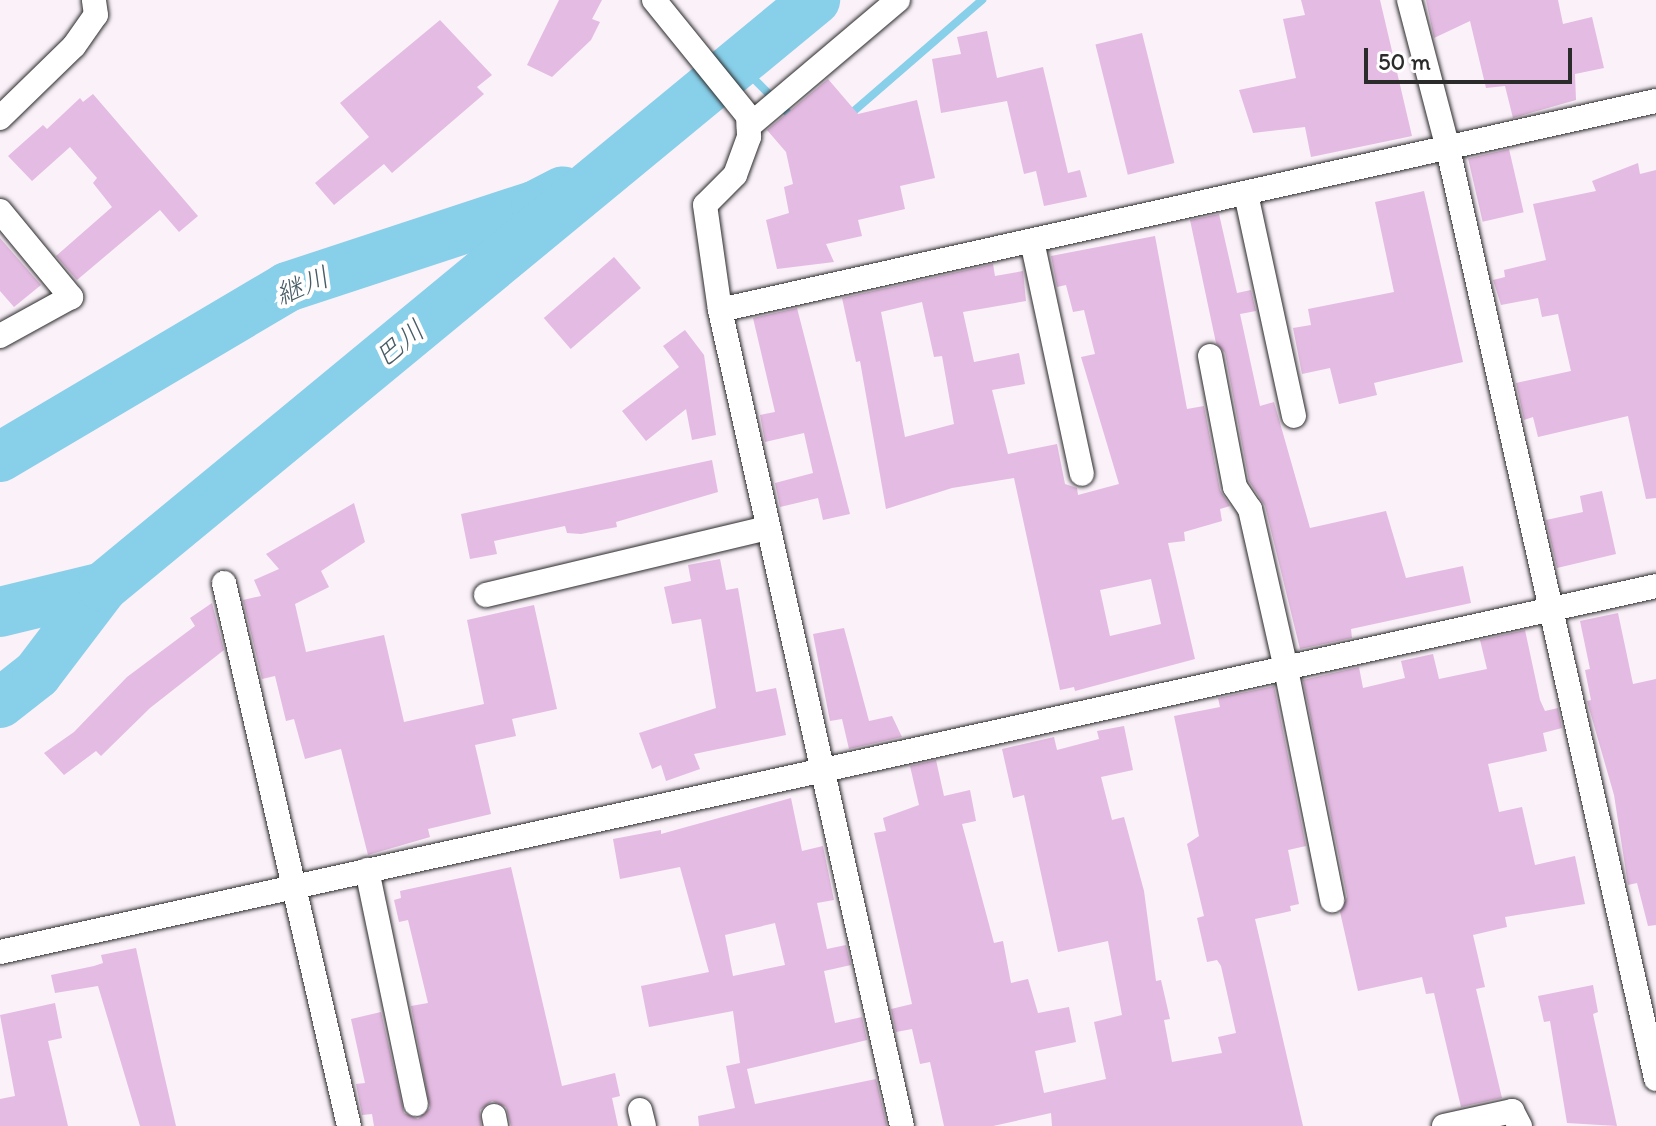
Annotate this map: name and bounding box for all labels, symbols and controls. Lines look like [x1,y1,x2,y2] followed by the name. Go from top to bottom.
[1368,32,1576,82] scale bar
[1378,47,1431,76] text: 50 m
[270,259,334,311] water label: 継川
[367,312,431,374] water label: 巴川

